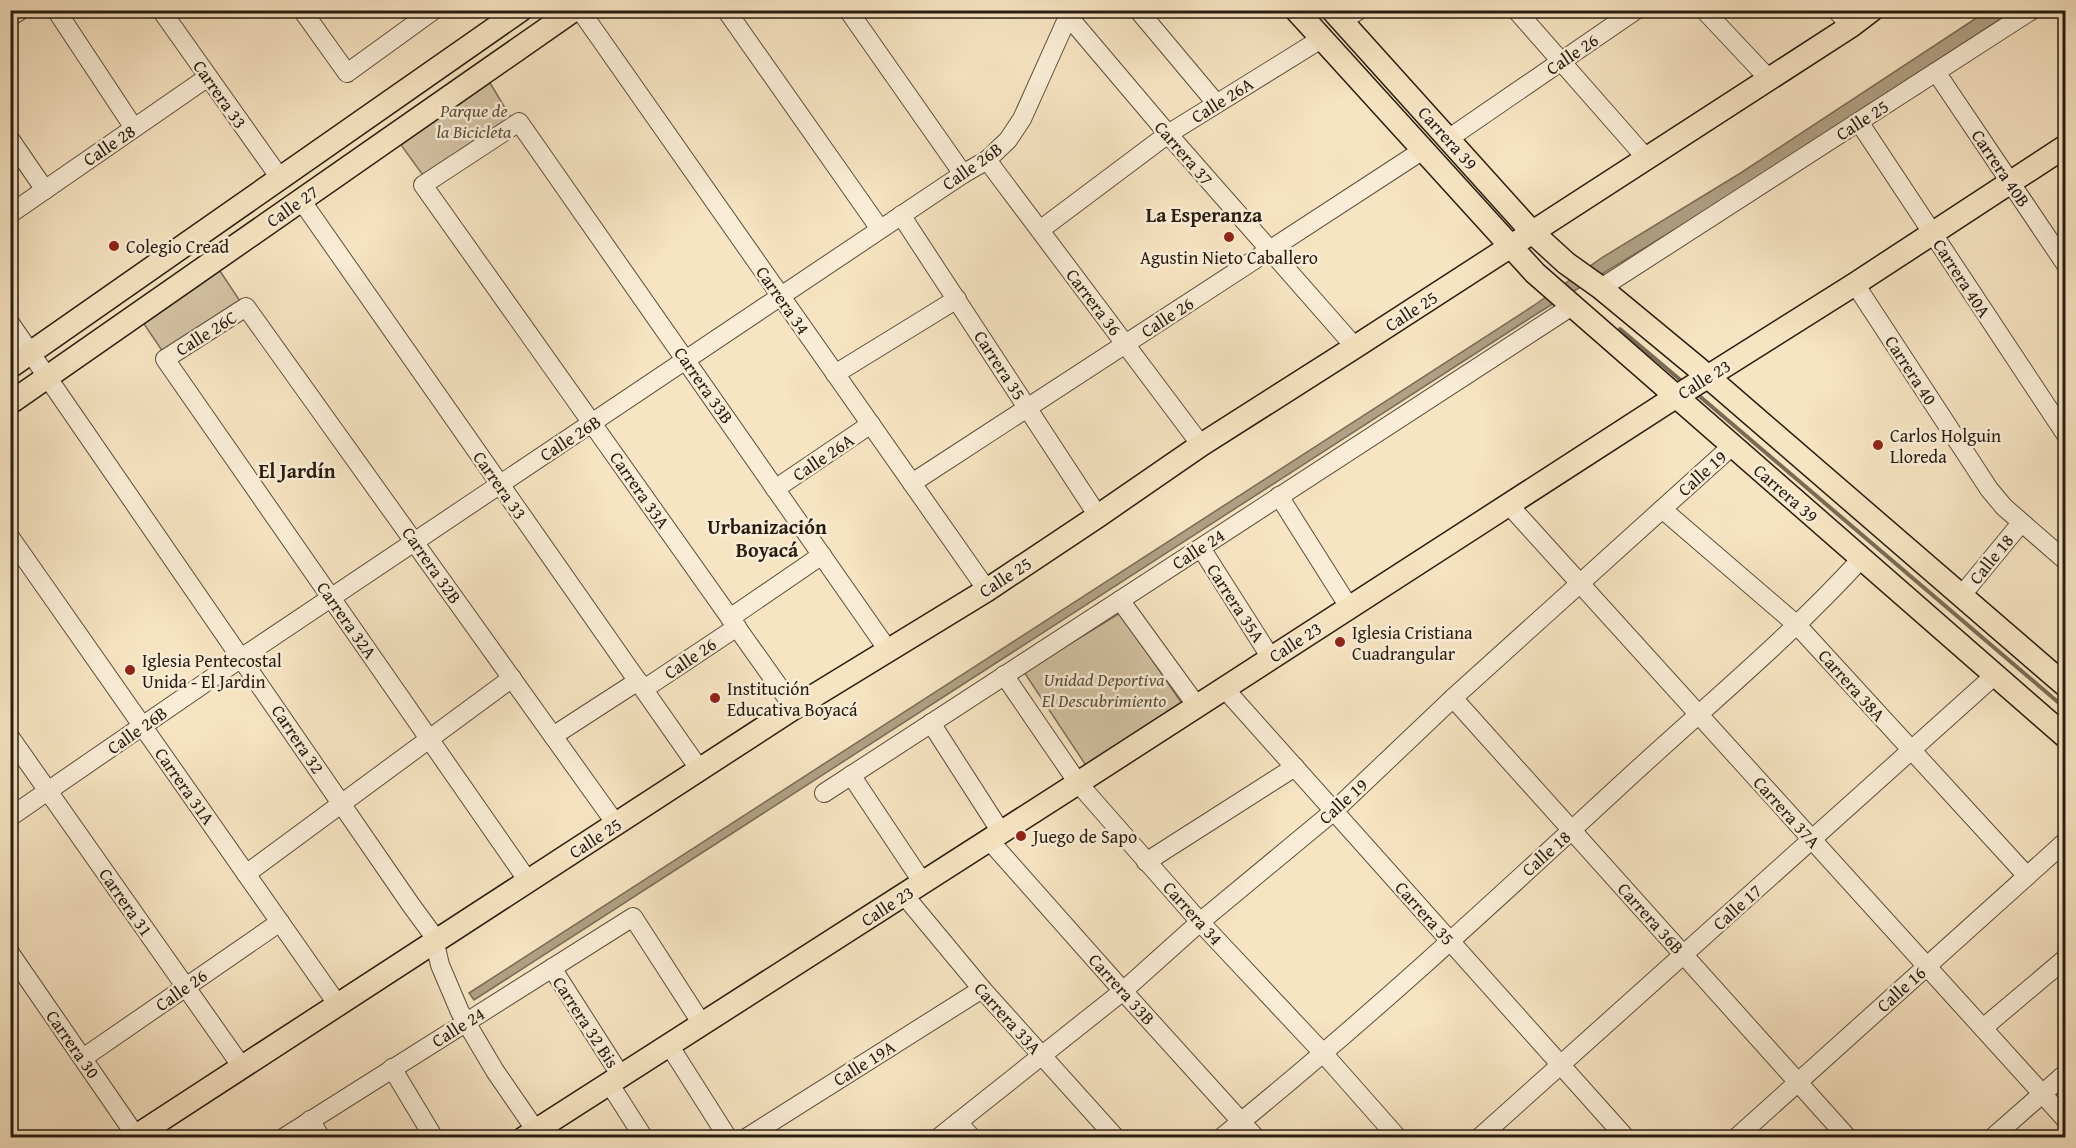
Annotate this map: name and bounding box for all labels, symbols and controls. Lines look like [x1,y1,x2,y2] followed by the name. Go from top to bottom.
[1540,27,1604,81] street label: Calle 26
[186,54,254,134] street label: Carrera 33
[1186,70,1259,130] street label: Calle 26A
[1830,93,1894,147] street label: Calle 25
[437,97,512,145] park label: Parque de la Bicicleta
[1412,100,1484,176] street label: Carrera 39
[1148,115,1220,191] street label: Carrera 37
[77,118,141,172] street label: Calle 28
[1965,124,2037,212] street label: Carrera 40B
[936,135,1008,197] street label: Calle 26B
[260,178,324,234] street label: Calle 27
[1146,200,1263,229] district label: La Esperanza
[1222,230,1236,244] marker: Agustin Nieto Caballero
[126,233,230,260] place label: Colegio Cread
[1926,233,1998,323] street label: Carrera 40A
[107,239,121,253] marker: Colegio Cread
[1140,244,1318,271] place label: Agustin Nieto Caballero
[749,260,817,340] street label: Carrera 34
[1060,263,1128,341] street label: Carrera 36
[1379,284,1443,338] street label: Calle 25
[1135,290,1199,344] street label: Calle 26
[170,303,242,362] street label: Calle 26C
[967,325,1033,405] street label: Carrera 35
[1878,330,1944,410] street label: Carrera 40
[668,341,740,429] street label: Carrera 33B
[1672,352,1736,406] street label: Calle 23
[534,408,606,468] street label: Calle 26B
[1890,422,2001,470] place label: Carlos Holguin Lloreda
[787,426,859,488] street label: Calle 26A
[1871,438,1885,452] marker: Carlos Holguin Lloreda
[1671,444,1733,502] street label: Calle 19
[466,445,534,525] street label: Carrera 33
[603,446,677,534] street label: Carrera 33A
[259,456,336,485] district label: El Jardín
[1748,457,1824,529] street label: Carrera 39
[707,512,827,564] district label: Urbanización Boyacá
[396,521,468,609] street label: Carrera 32B
[1166,522,1230,576] street label: Calle 24
[1962,528,2020,590] street label: Calle 18
[973,550,1037,604] street label: Calle 25
[1200,558,1272,648] street label: Carrera 35A
[310,576,384,664] street label: Carrera 32A
[1263,615,1327,669] street label: Calle 23
[1352,619,1473,667] place label: Iglesia Cristiana Cuadrangular
[658,631,722,685] street label: Calle 26
[1333,635,1347,649] marker: Iglesia Cristiana Cuadrangular
[1812,643,1892,727] street label: Carrera 38A
[142,647,282,695] place label: Iglesia Pentecostal Unida - El Jardin
[123,663,137,677] marker: Iglesia Pentecostal Unida - El Jardin
[1041,666,1166,714] park label: Unidad Deportiva El Descubrimiento
[727,675,858,723] place label: Institución Educativa Boyacá
[708,691,722,705] marker: Institución Educativa Boyacá
[101,699,173,761] street label: Calle 26B
[265,699,331,779] street label: Carrera 32
[148,742,222,830] street label: Carrera 31A
[1747,770,1827,854] street label: Carrera 37A
[1312,772,1374,830] street label: Calle 19
[563,811,627,865] street label: Calle 25
[1031,823,1137,850] place label: Juego de Sapo
[1515,824,1577,882] street label: Calle 18
[1014,829,1028,843] marker: Juego de Sapo
[92,862,160,942] street label: Carrera 31
[1157,875,1229,951] street label: Carrera 34
[1389,875,1461,951] street label: Carrera 35
[1611,876,1691,960] street label: Carrera 36B
[1706,878,1768,936] street label: Calle 17
[855,879,919,933] street label: Calle 23
[1082,947,1162,1031] street label: Carrera 33B
[1870,960,1932,1018] street label: Calle 16
[149,962,213,1018] street label: Calle 26
[546,971,626,1073] street label: Carrera 32 Bis
[968,976,1048,1060] street label: Carrera 33A
[426,1000,490,1054] street label: Calle 24
[39,1004,107,1084] street label: Carrera 30
[828,1033,901,1093] street label: Calle 19A

